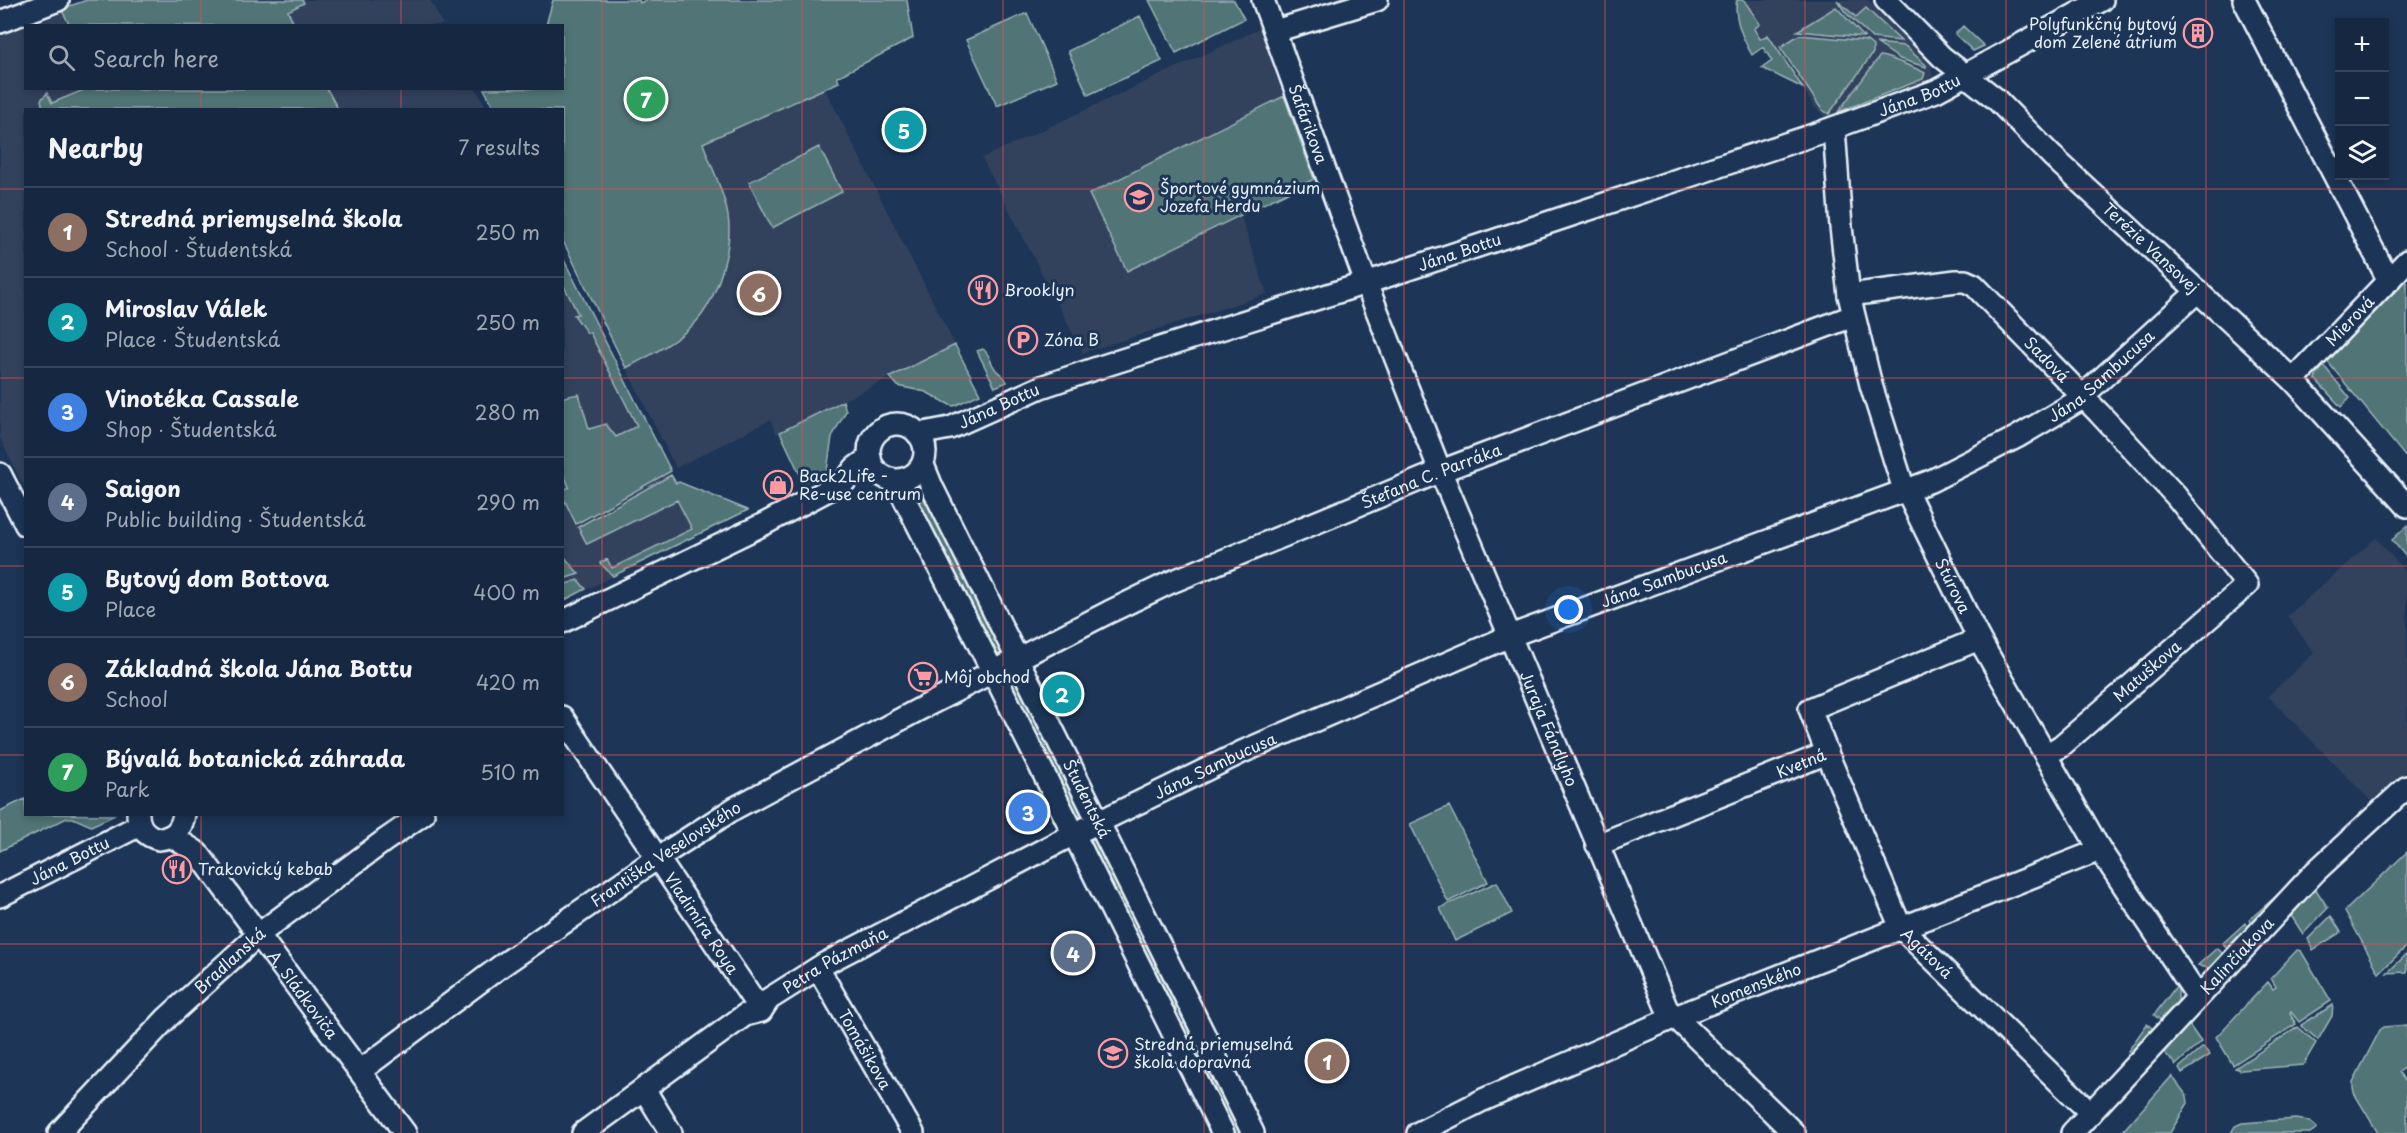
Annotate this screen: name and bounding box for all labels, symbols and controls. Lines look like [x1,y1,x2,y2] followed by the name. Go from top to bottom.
[2029,11,2177,53] place label: Polyfunkčný bytový dom Zelené átrium
[2182,17,2214,49] building icon: Polyfunkčný bytový dom Zelené átrium
[2335,18,2389,180] map controls
[2335,18,2389,72] button: +
[24,24,564,90] search box
[45,41,78,74] icon: search
[93,41,219,74] text: Search here
[1875,67,1964,122] street label: Jána Bottu
[2335,72,2389,126] button: −
[626,76,666,122] pin: 7
[1284,80,1335,167] street label: Šafárikova
[884,108,924,152] pin: 5
[2335,126,2389,180] button: layers
[48,128,143,167] text: Nearby
[458,132,540,162] text: 7 results
[1160,175,1320,217] place label: Športové gymnázium Jozefa Herdu
[1123,181,1155,213] school or university icon: Športové gymnázium Jozefa Herdu
[2098,196,2205,298] street label: Terézie Vansovej
[105,201,403,234] text: Stredná priemyselná škola
[63,217,72,247] text: 1
[476,217,540,247] text: 250 m
[1414,226,1504,276] street label: Jána Bottu
[105,234,292,264] text: School · Študentská
[740,270,778,316] pin: 6
[967,274,999,306] restaurant icon: Brooklyn
[1004,277,1075,301] place label: Brooklyn
[2319,289,2379,351] street label: Mierová
[105,291,267,324] text: Miroslav Válek
[60,307,75,337] text: 2
[476,307,540,337] text: 250 m
[2043,323,2159,427] street label: Jána Sambucusa
[105,324,280,354] text: Place · Študentská
[1007,324,1039,356] parking icon: Zóna B
[1044,327,1099,351] place label: Zóna B
[2019,330,2076,387] street label: Sadová
[954,376,1043,434] street label: Jána Bottu
[105,381,299,414] text: Vinotéka Cassale
[61,397,74,427] text: 3
[475,397,540,427] text: 280 m
[105,414,276,444] text: Shop · Študentská
[1357,436,1505,514] street label: Štefana C. Parráka
[799,463,921,505] place label: Back2Life - Re-use centrum
[762,469,794,501] shop icon: Back2Life - Re-use centrum
[105,471,181,504] text: Saigon
[61,487,74,517] text: 4
[476,487,540,517] text: 290 m
[105,504,366,534] text: Public building · Študentská
[1597,544,1730,613] street label: Jána Sambucusa
[1930,554,1978,617] street label: Štúrova
[105,561,329,594] text: Bytový dom Bottova
[61,577,74,607] text: 5
[473,577,540,607] text: 400 m
[105,594,156,624] text: Place
[1554,595,1583,624] your location
[2107,634,2186,707] street label: Matuškova
[105,651,413,684] text: Základná škola Jána Bottu
[907,661,939,693] supermarket icon: Môj obchod
[944,664,1030,688] place label: Môj obchod
[60,667,75,697] text: 6
[476,667,540,697] text: 420 m
[1515,667,1585,790] street label: Juraja Fándlyho
[1042,672,1082,716] pin: 2
[105,684,168,714] text: School
[1149,726,1280,804] street label: Jána Sambucusa
[105,741,405,774] text: Bývalá botanická záhrada
[1773,742,1829,783] street label: Kvetná
[1058,755,1118,842] street label: Študentská
[62,757,73,787] text: 7
[480,757,540,787] text: 510 m
[105,774,150,804] text: Park
[1008,790,1048,834] pin: 3
[585,794,745,912] street label: Františka Veselovského
[25,830,113,890] street label: Jána Bottu
[161,853,193,885] restaurant icon: Trakovický kebab
[198,856,333,880] place label: Trakovický kebab
[659,867,746,978] street label: Vladimíra Roya
[2194,911,2279,999] street label: Kalinčiakova
[188,920,270,999] street label: Bradlanská
[777,920,892,999] street label: Petra Pázmaňa
[1896,921,1959,984] street label: Agátová
[1054,930,1092,976] pin: 4
[263,945,345,1044] street label: A. Sládkoviča
[1707,956,1804,1013] street label: Komenského
[833,1004,899,1094] street label: Tomášikova
[1134,1031,1293,1073] place label: Stredná priemyselná škola dopravná
[1097,1037,1129,1069] school or university icon: Stredná priemyselná škola dopravná
[1308,1038,1346,1084] pin: 1

